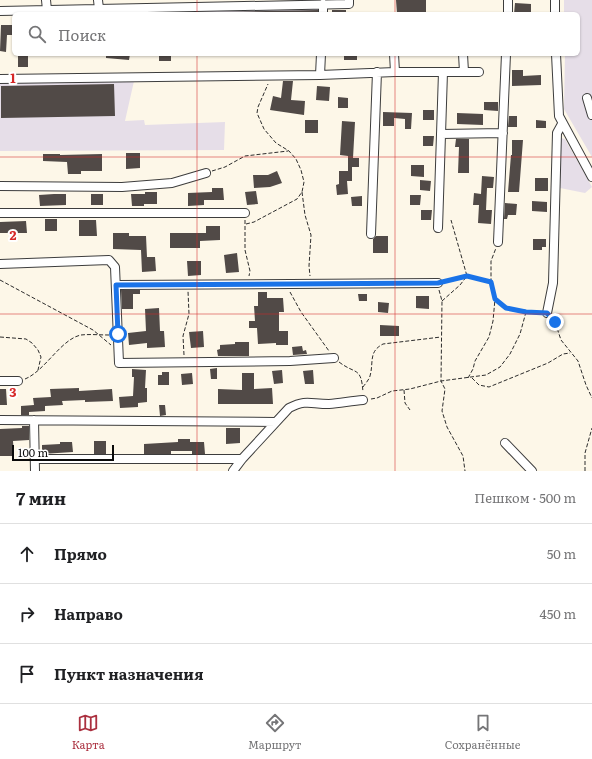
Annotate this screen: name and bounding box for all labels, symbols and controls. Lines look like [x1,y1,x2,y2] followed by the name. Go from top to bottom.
[12,12,580,56] search box
[26,23,48,45] icon: search
[58,23,106,46] text: Поиск
[10,68,16,87] text: 1
[10,225,17,244] text: 2
[546,313,564,331] route end
[109,325,127,343] route start
[9,382,17,401] text: 3
[12,443,114,462] scale bar
[18,444,48,460] text: 100 m
[16,485,66,510] text: 7 мин
[474,488,576,507] text: Пешком · 500 m
[54,542,107,565] text: Прямо
[16,543,38,565] icon: ahead
[547,544,576,563] text: 50 m
[54,602,123,625] text: Направо
[16,603,38,625] icon: right
[540,604,576,623] text: 450 m
[54,662,204,685] text: Пункт назначения
[16,663,38,685] icon: arrive
[72,712,105,752] tab: Карта
[248,712,301,752] tab: Маршрут
[445,712,520,752] tab: Сохранённые

